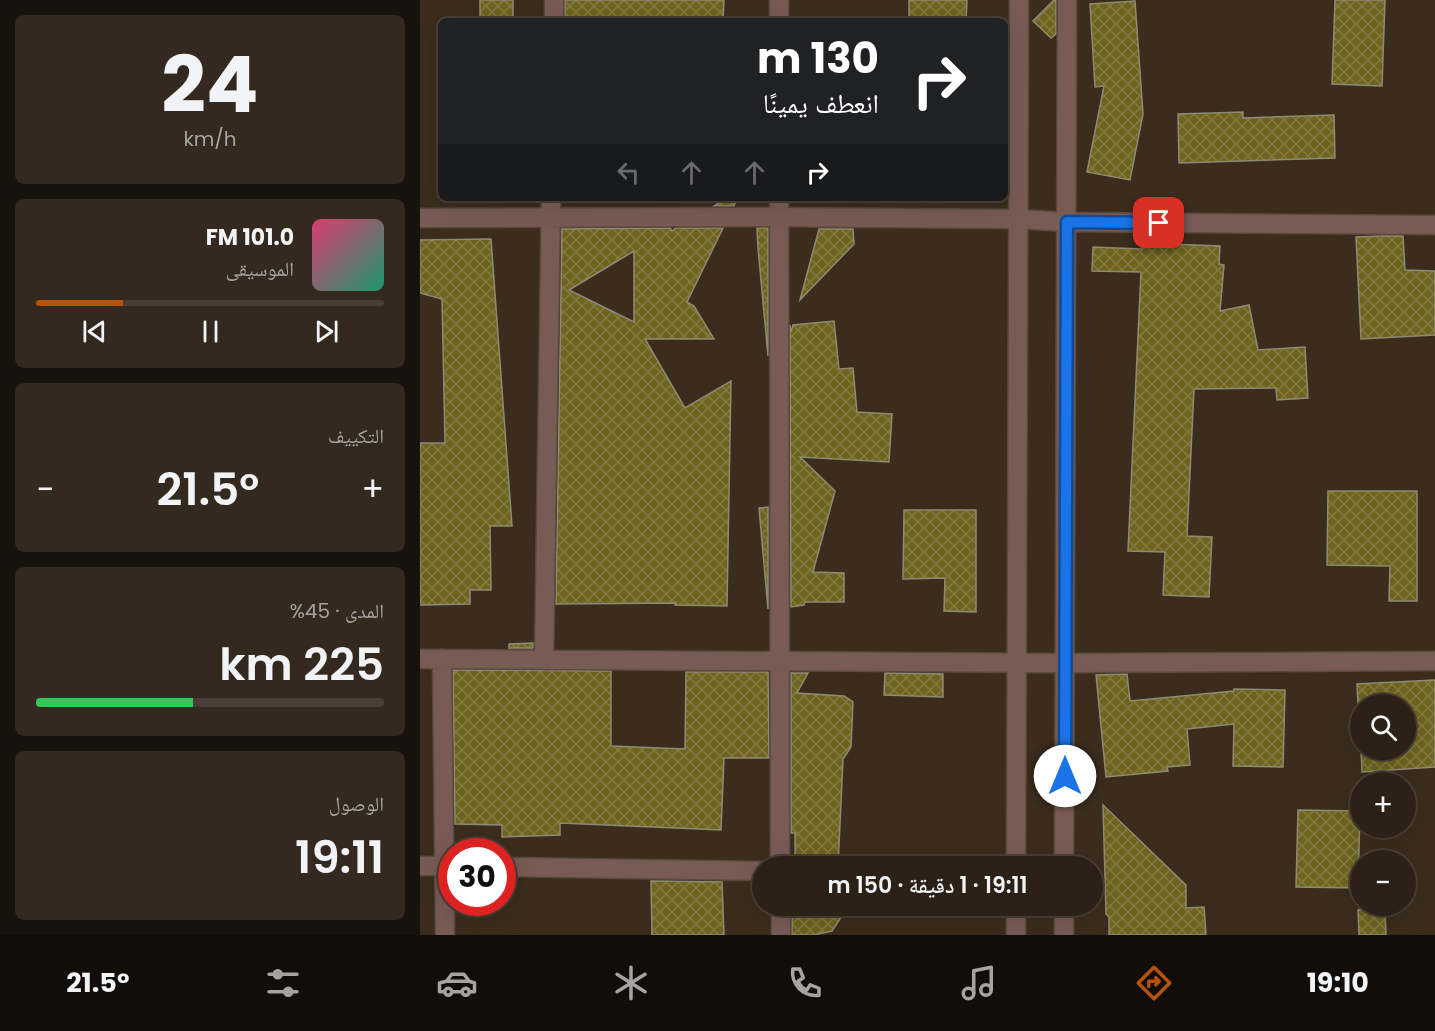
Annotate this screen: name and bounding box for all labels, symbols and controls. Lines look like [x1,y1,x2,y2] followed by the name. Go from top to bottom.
[757,29,879,88] text: 130 m
[161,30,259,139] text: 24
[900,42,978,120] icon: right
[763,85,879,122] text: انعطف يمينًا
[183,125,237,153] text: km/h
[612,156,645,189] icon: left
[675,156,708,189] icon: ahead
[738,156,771,189] icon: ahead
[801,156,834,189] icon: right
[1133,197,1184,248] pin
[1142,206,1175,239] icon: arrive
[206,222,294,253] text: 101.0 FM
[226,255,294,283] text: الموسيقى
[78,315,111,348] icon: previous
[194,315,227,348] icon: pause
[310,315,343,348] icon: next
[328,422,384,450] text: التكييف
[156,458,259,521] text: 21.5°
[36,466,54,513] text: −
[361,466,384,513] text: +
[290,597,384,625] text: المدى · 45%
[219,633,384,696] text: 225 km
[1350,694,1416,916] map controls
[1350,694,1416,760] button: search
[1033,744,1097,808] position arrow
[1350,772,1416,838] button: +
[329,790,384,818] text: الوصول
[295,826,384,889] text: 19:11
[438,838,516,916] speed limit sign: 30
[1350,850,1416,916] button: −
[828,870,1027,901] text: 19:11 · 1 دقيقة · 150 m
[262,962,304,1004] icon: filters
[436,962,478,1004] icon: car
[610,962,652,1004] icon: climate
[784,962,826,1004] icon: phone
[958,962,1000,1004] icon: music
[1133,962,1175,1004] icon: directions
[66,964,129,1001] text: 21.5°
[1307,964,1369,1001] text: 19:10

